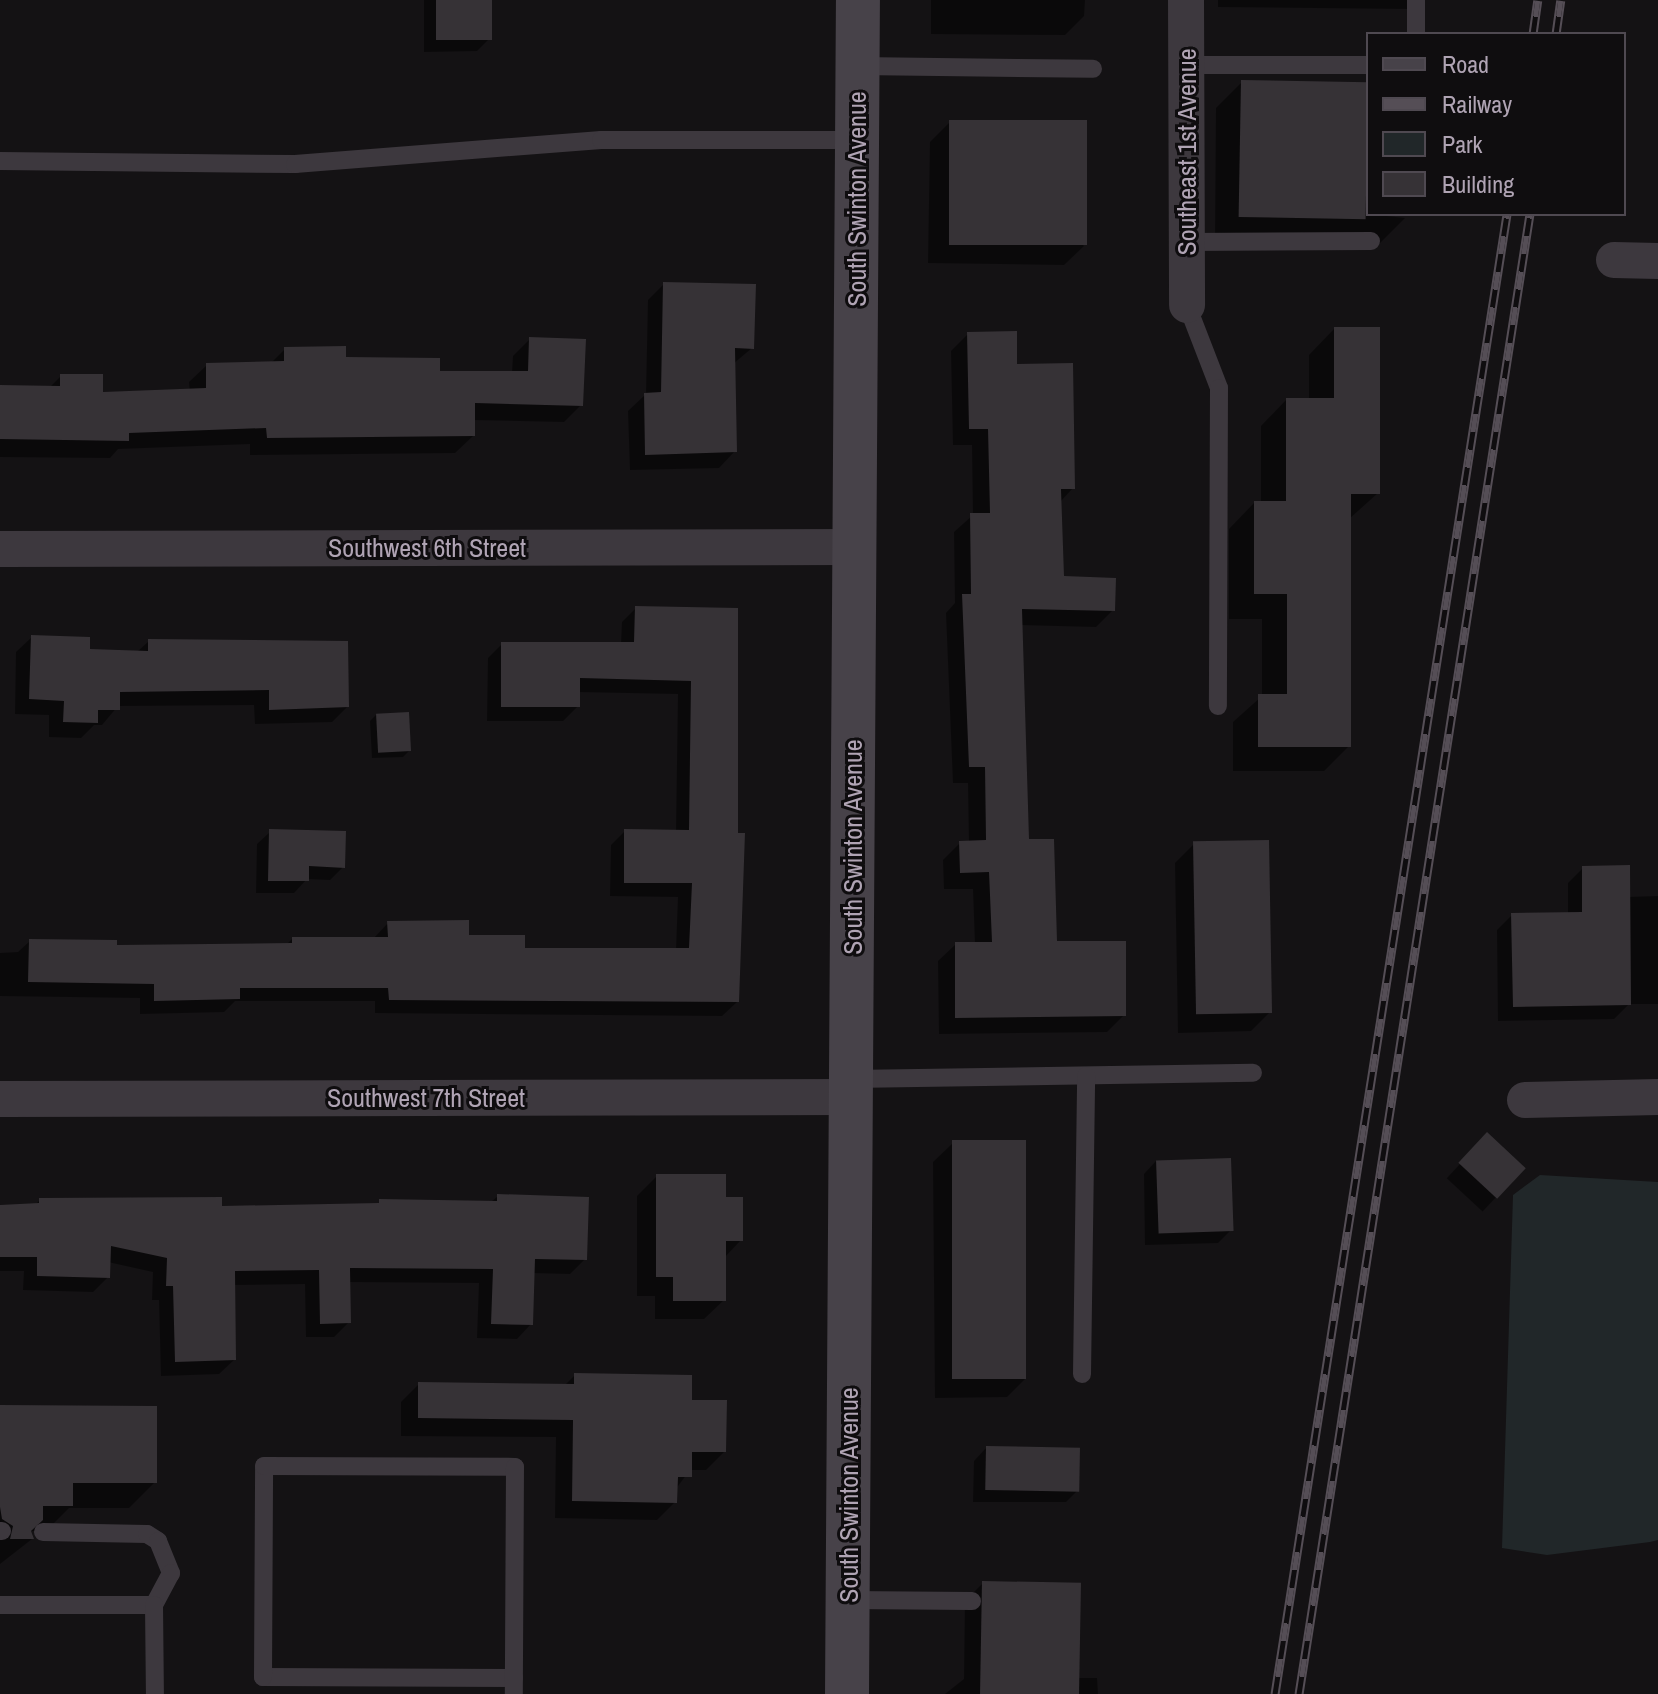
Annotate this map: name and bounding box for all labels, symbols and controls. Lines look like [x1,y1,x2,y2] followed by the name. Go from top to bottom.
[1366,32,1626,216] legend
[1171,48,1203,256] street label: Southeast 1st Avenue
[1442,48,1489,80] text: Road
[1442,88,1512,120] text: Railway
[841,91,873,307] street label: South Swinton Avenue
[1442,128,1482,160] text: Park
[1442,168,1514,200] text: Building
[328,532,526,564] street label: Southwest 6th Street
[837,739,869,955] street label: South Swinton Avenue
[327,1082,525,1114] street label: Southwest 7th Street
[833,1387,865,1603] street label: South Swinton Avenue

